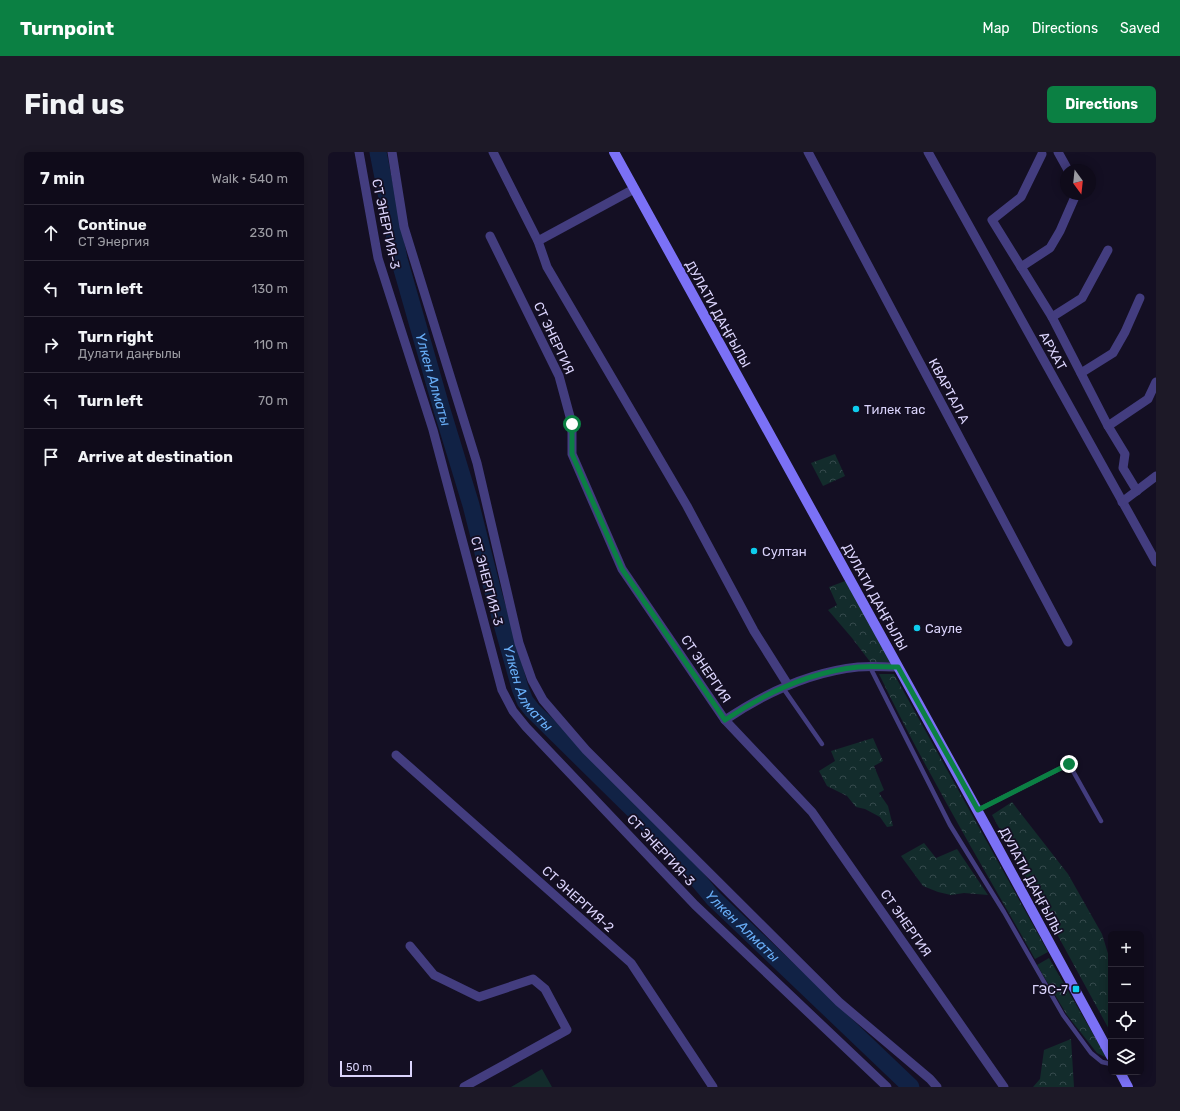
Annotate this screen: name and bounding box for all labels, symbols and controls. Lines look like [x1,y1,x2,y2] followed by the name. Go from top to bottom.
[20,17,114,40] text: Turnpoint
[983,20,1010,37] text: Map
[1032,20,1098,37] text: Directions
[1120,20,1160,37] text: Saved
[1047,86,1156,123] button: Directions
[24,88,124,121] text: Find us
[1060,164,1096,200] north arrow
[40,168,85,188] text: 7 min
[212,171,288,186] text: Walk · 540 m
[369,177,403,271] street label: СТ ЭНЕРГИЯ-3
[78,216,147,234] text: Continue
[40,222,62,244] icon: ahead
[250,225,288,240] text: 230 m
[78,234,149,249] text: СТ Энергия
[682,258,754,370] street label: ДУЛАТИ ДАҢҒЫЛЫ
[40,278,62,300] icon: left
[78,280,143,298] text: Turn left
[252,281,288,296] text: 130 m
[531,299,577,377] street label: СТ ЭНЕРГИЯ
[78,328,153,346] text: Turn right
[1036,329,1070,373] street label: АРХАТ
[412,330,455,428] water label: Үлкен Алматы
[40,334,62,356] icon: right
[254,337,288,352] text: 110 m
[78,346,181,361] text: Дулати даңғылы
[926,356,973,426] street label: КВАРТАЛ А
[40,390,62,412] icon: left
[78,392,143,410] text: Turn left
[258,393,288,408] text: 70 m
[864,402,925,417] place label: Тилек тас
[851,404,861,414] marker: Тилек тас
[563,415,581,433] route start
[40,446,62,468] icon: arrive
[78,448,233,466] text: Arrive at destination
[468,535,506,628] street label: СТ ЭНЕРГИЯ-3
[839,541,911,653] street label: ДУЛАТИ ДАҢҒЫЛЫ
[762,544,807,559] place label: Султан
[749,546,759,556] marker: Султан
[925,621,962,636] place label: Сауле
[912,623,922,633] marker: Сауле
[678,632,734,706] street label: СТ ЭНЕРГИЯ
[500,642,557,734] water label: Үлкен Алматы
[1060,755,1078,773] route end
[624,811,698,889] street label: СТ ЭНЕРГИЯ-3
[996,825,1066,937] street label: ДУЛАТИ ДАҢҒЫЛЫ
[539,863,617,935] street label: СТ ЭНЕРГИЯ-2
[702,887,783,966] water label: Үлкен Алматы
[877,887,935,959] street label: СТ ЭНЕРГИЯ
[1108,931,1144,1075] map controls
[1108,931,1144,967] button: +
[1108,967,1144,1003] button: −
[1032,982,1068,997] place label: ГЭС-7
[1071,984,1081,994] marker: ГЭС-7
[1108,1003,1144,1039] button: locate
[1108,1039,1144,1075] button: layers
[340,1059,412,1078] scale bar
[346,1061,372,1074] text: 50 m

